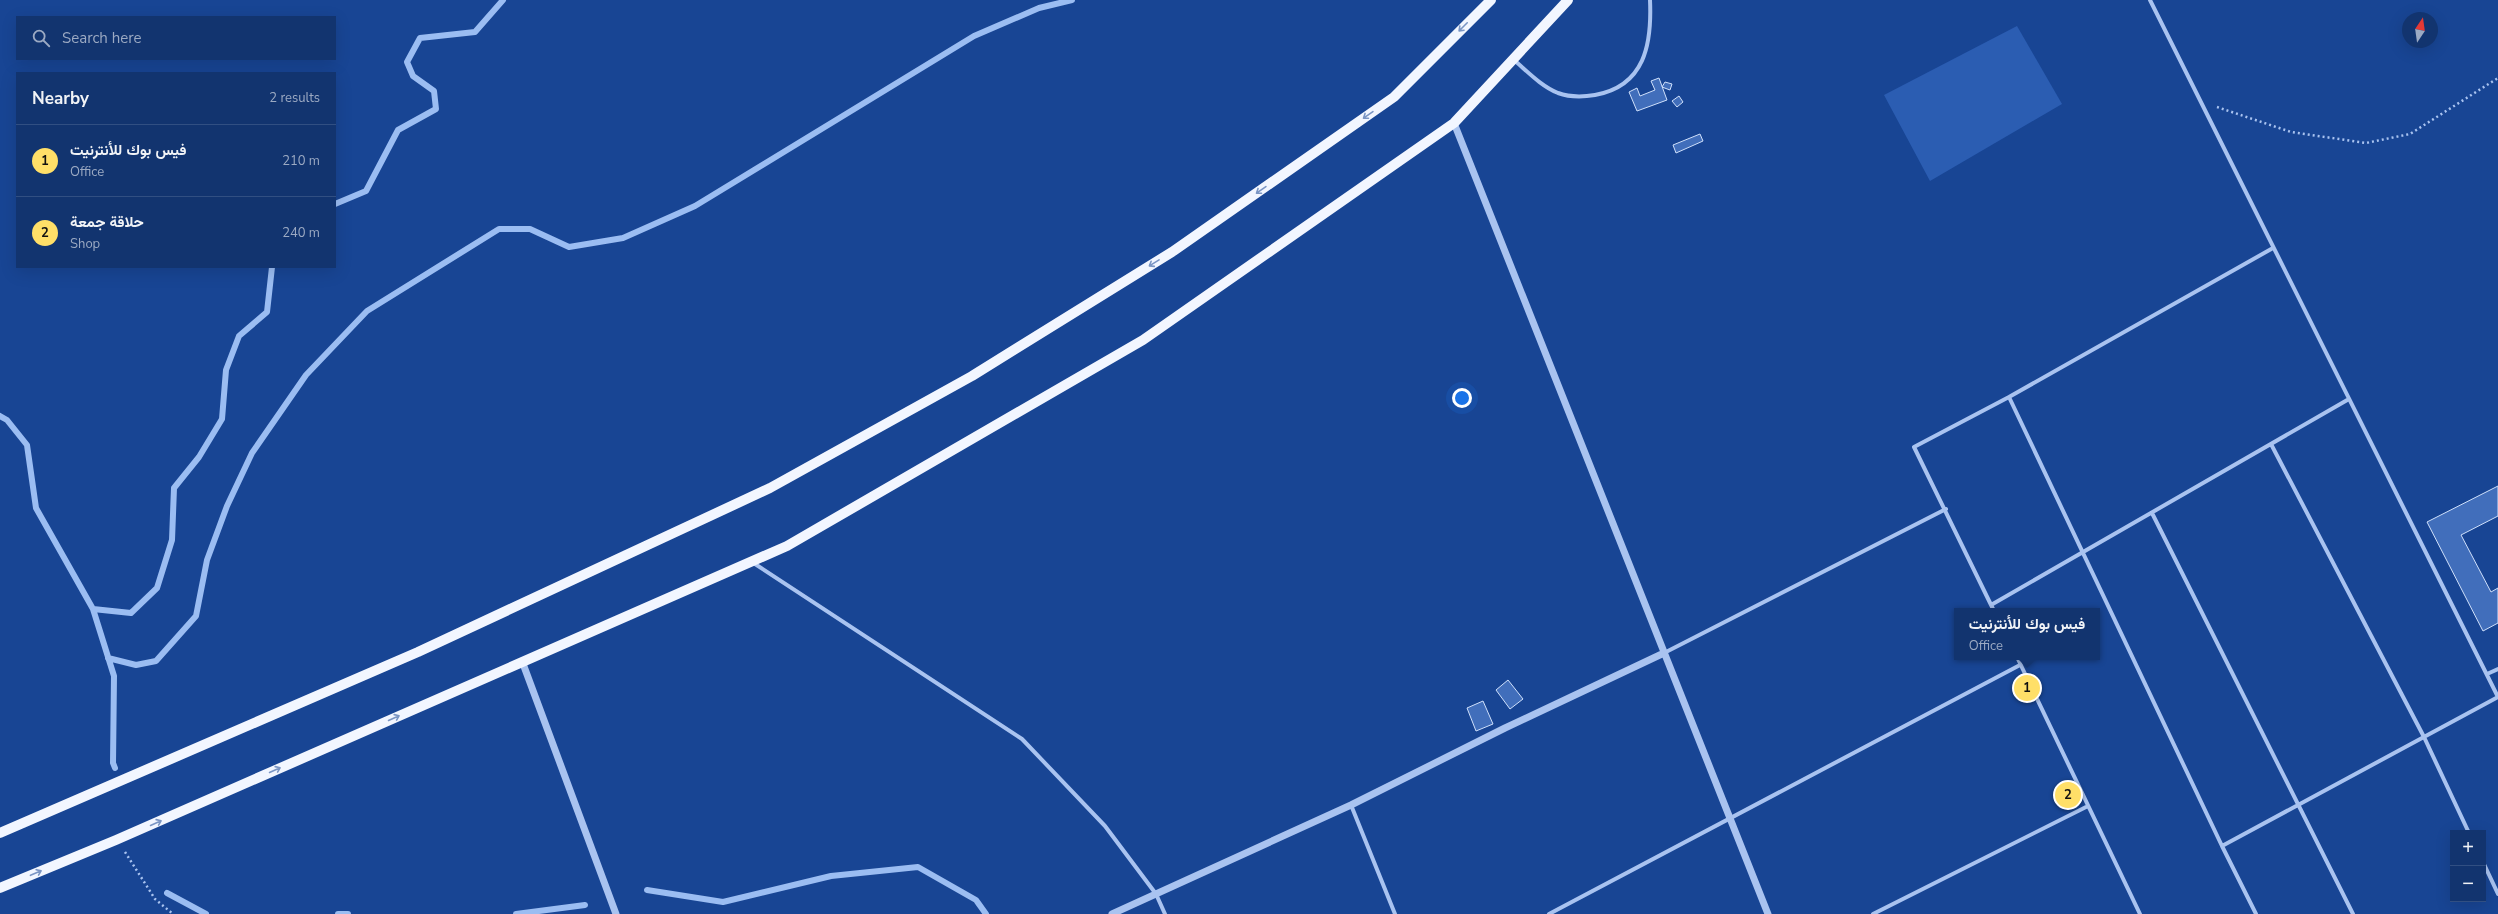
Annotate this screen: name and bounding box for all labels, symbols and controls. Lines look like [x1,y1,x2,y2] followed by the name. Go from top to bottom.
[2402,12,2438,48] north arrow
[16,16,336,60] search box
[1458,22,1468,32] one-way arrow
[30,27,52,49] icon: search
[62,28,142,48] text: Search here
[32,87,89,110] text: Nearby
[269,89,320,107] text: 2 results
[1363,111,1374,119] one-way arrow
[70,140,187,160] text: فيس بوك للأنترنيت
[41,152,49,170] text: 1
[282,152,320,170] text: 210 m
[70,163,104,181] text: Office
[1256,186,1267,194] one-way arrow
[70,212,144,232] text: حلاقة جمعة
[41,224,49,242] text: 2
[282,224,320,242] text: 240 m
[70,235,100,253] text: Shop
[1148,260,1160,268] one-way arrow
[1452,388,1472,408] your location
[1954,608,2100,660] popup
[1969,614,2085,634] text: فيس بوك للأنترنيت
[1969,637,2003,655] text: Office
[2014,673,2040,703] pin: 1
[387,714,399,721] one-way arrow
[268,766,280,773] one-way arrow
[2055,780,2081,810] pin: 2
[149,819,161,826] one-way arrow
[2450,830,2486,902] map controls
[2450,830,2486,866] button: +
[2450,866,2486,902] button: −
[30,869,42,877] one-way arrow

